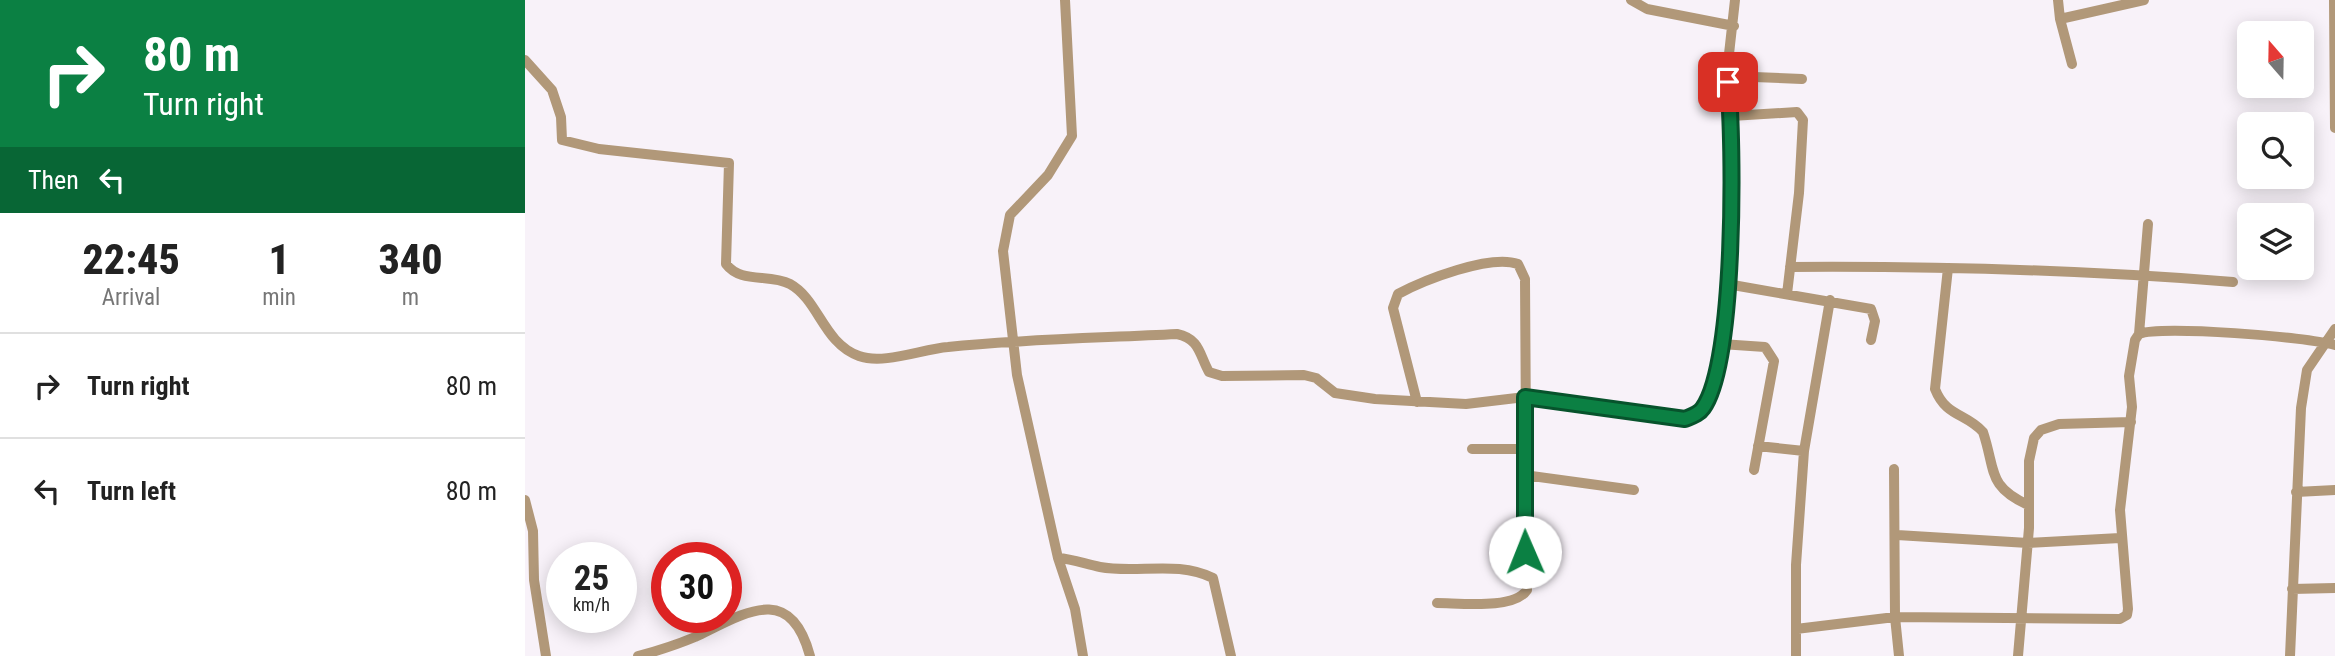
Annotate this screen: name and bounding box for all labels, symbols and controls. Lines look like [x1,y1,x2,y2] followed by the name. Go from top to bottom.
[2237,21,2313,98] north arrow
[2237,21,2314,280] map controls
[143,26,240,83] text: 80 m
[28,28,119,119] icon: right
[1698,52,1758,112] pin
[1709,63,1747,101] icon: arrive
[143,85,264,123] text: Turn right
[2237,112,2314,189] button: search
[93,161,131,199] icon: left
[28,165,79,195] text: Then
[2237,203,2314,280] button: layers
[82,235,180,284] text: 22:45
[268,235,290,284] text: 1
[378,235,443,284] text: 340
[102,284,160,311] text: Arrival
[262,284,296,311] text: min
[402,284,419,311] text: m
[28,367,66,405] icon: right
[87,371,189,401] text: Turn right
[446,371,497,401] text: 80 m
[28,472,66,510] icon: left
[87,476,176,506] text: Turn left
[446,476,497,506] text: 80 m
[1488,515,1562,589] position arrow
[651,542,742,633] speed limit sign: 30
[574,558,609,599] text: 25
[573,594,610,615] text: km/h

